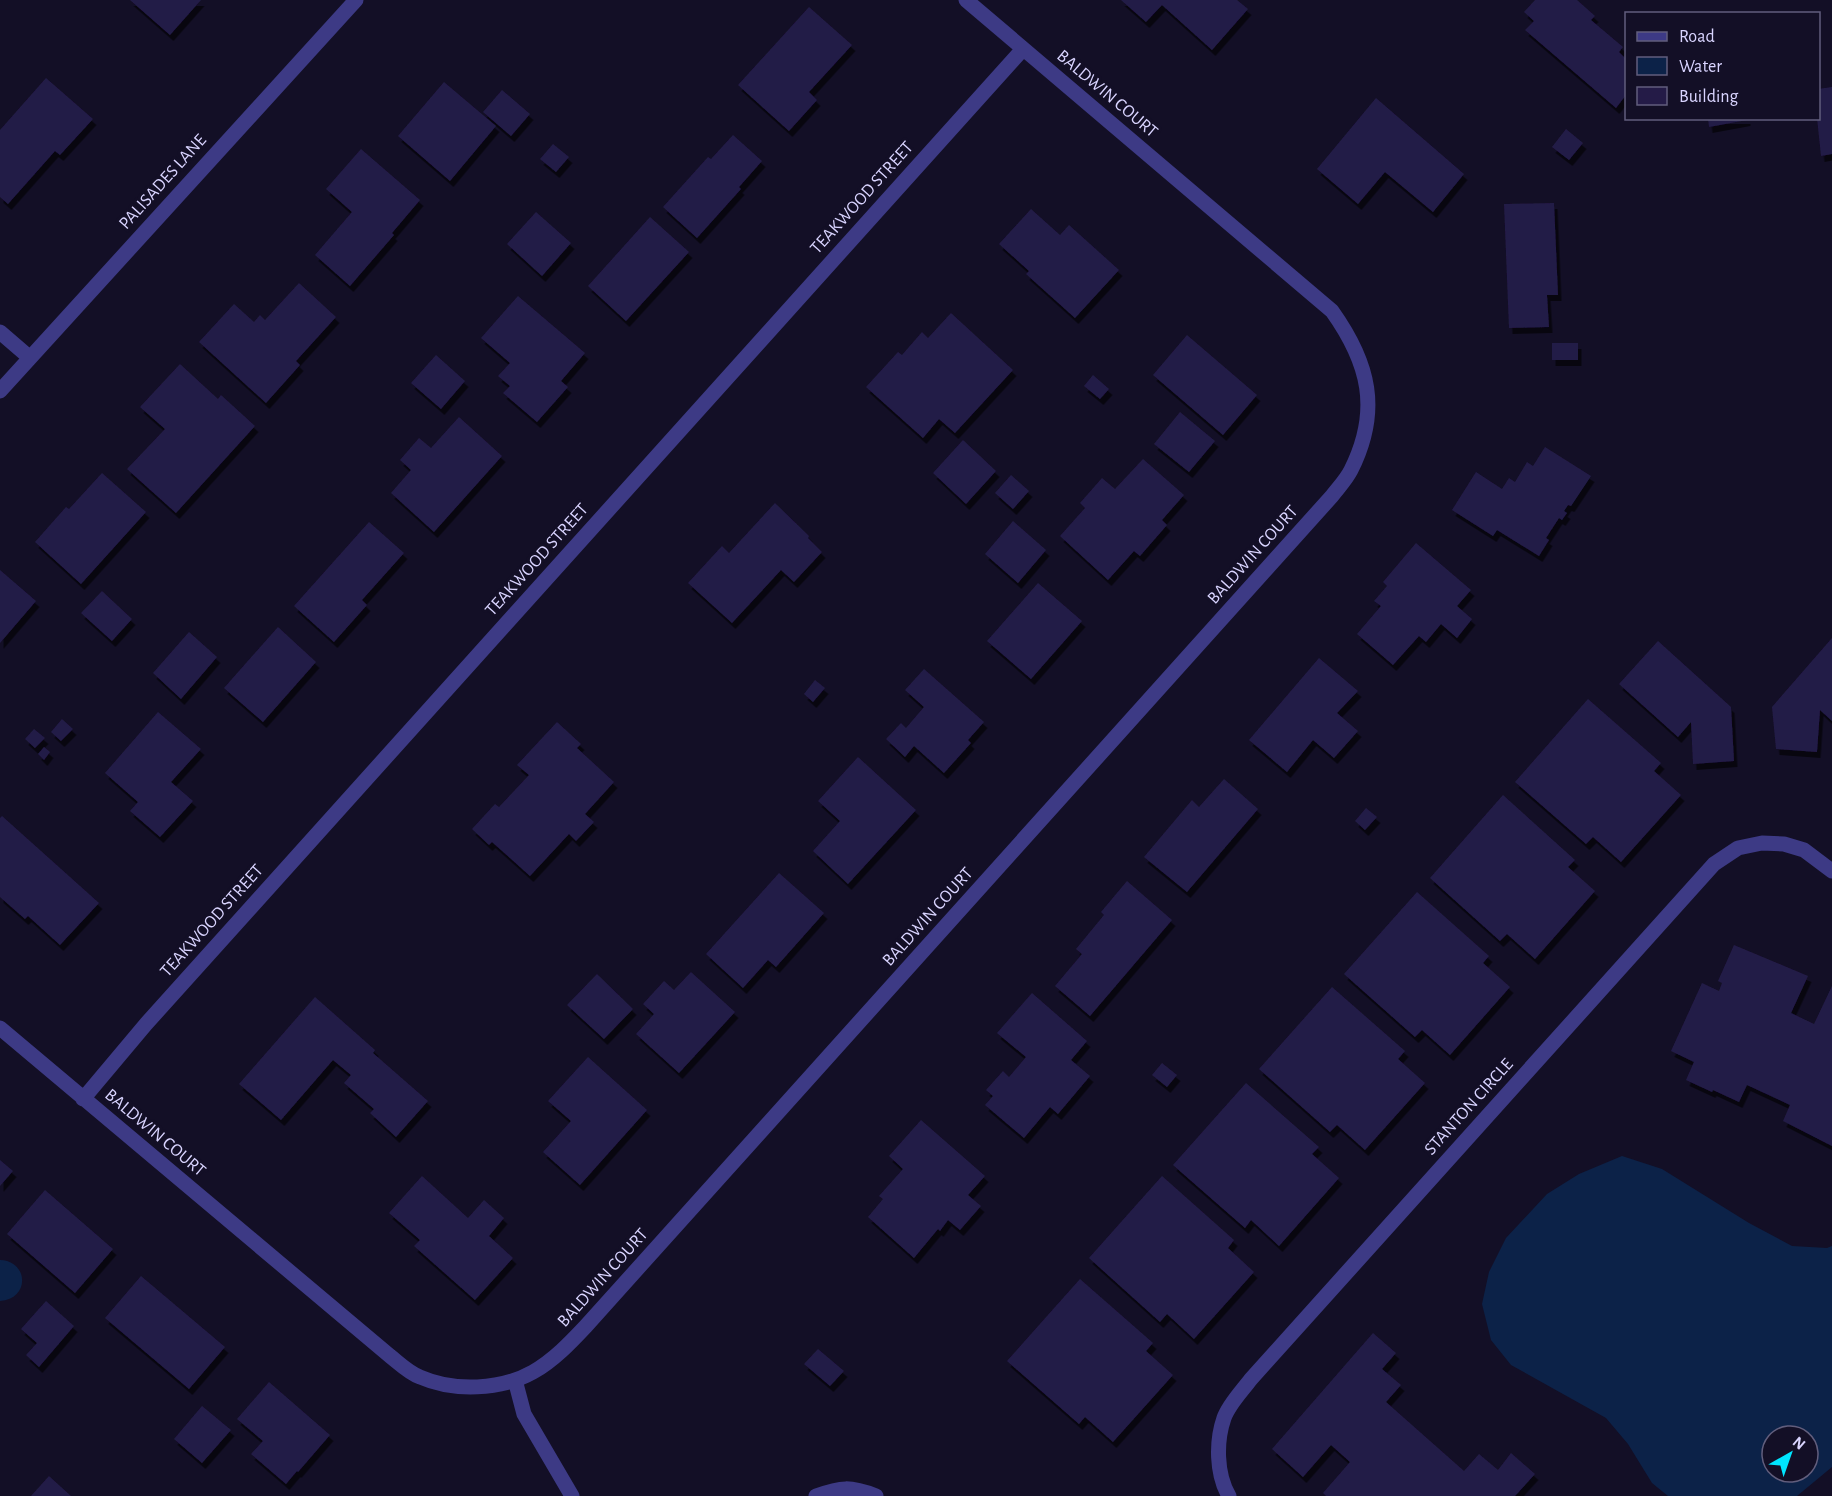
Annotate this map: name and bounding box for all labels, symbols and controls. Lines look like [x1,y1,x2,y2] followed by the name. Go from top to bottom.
[1625,12,1820,120] legend
[1679,28,1715,46] text: Road
[1053,47,1161,141] street label: BALDWIN COURT
[1679,58,1722,76] text: Water
[1679,88,1739,106] text: Building
[116,131,210,233] street label: PALISADES LANE
[807,138,917,258] street label: TEAKWOOD STREET
[482,500,592,620] street label: TEAKWOOD STREET
[1204,502,1302,608] street label: BALDWIN COURT
[157,861,267,981] street label: TEAKWOOD STREET
[879,864,977,970] street label: BALDWIN COURT
[1421,1055,1517,1159] street label: STANTON CIRCLE
[101,1086,209,1180] street label: BALDWIN COURT
[554,1225,652,1331] street label: BALDWIN COURT
[1760,1424,1820,1484] north arrow
[1790,1434,1808,1453] text: N

